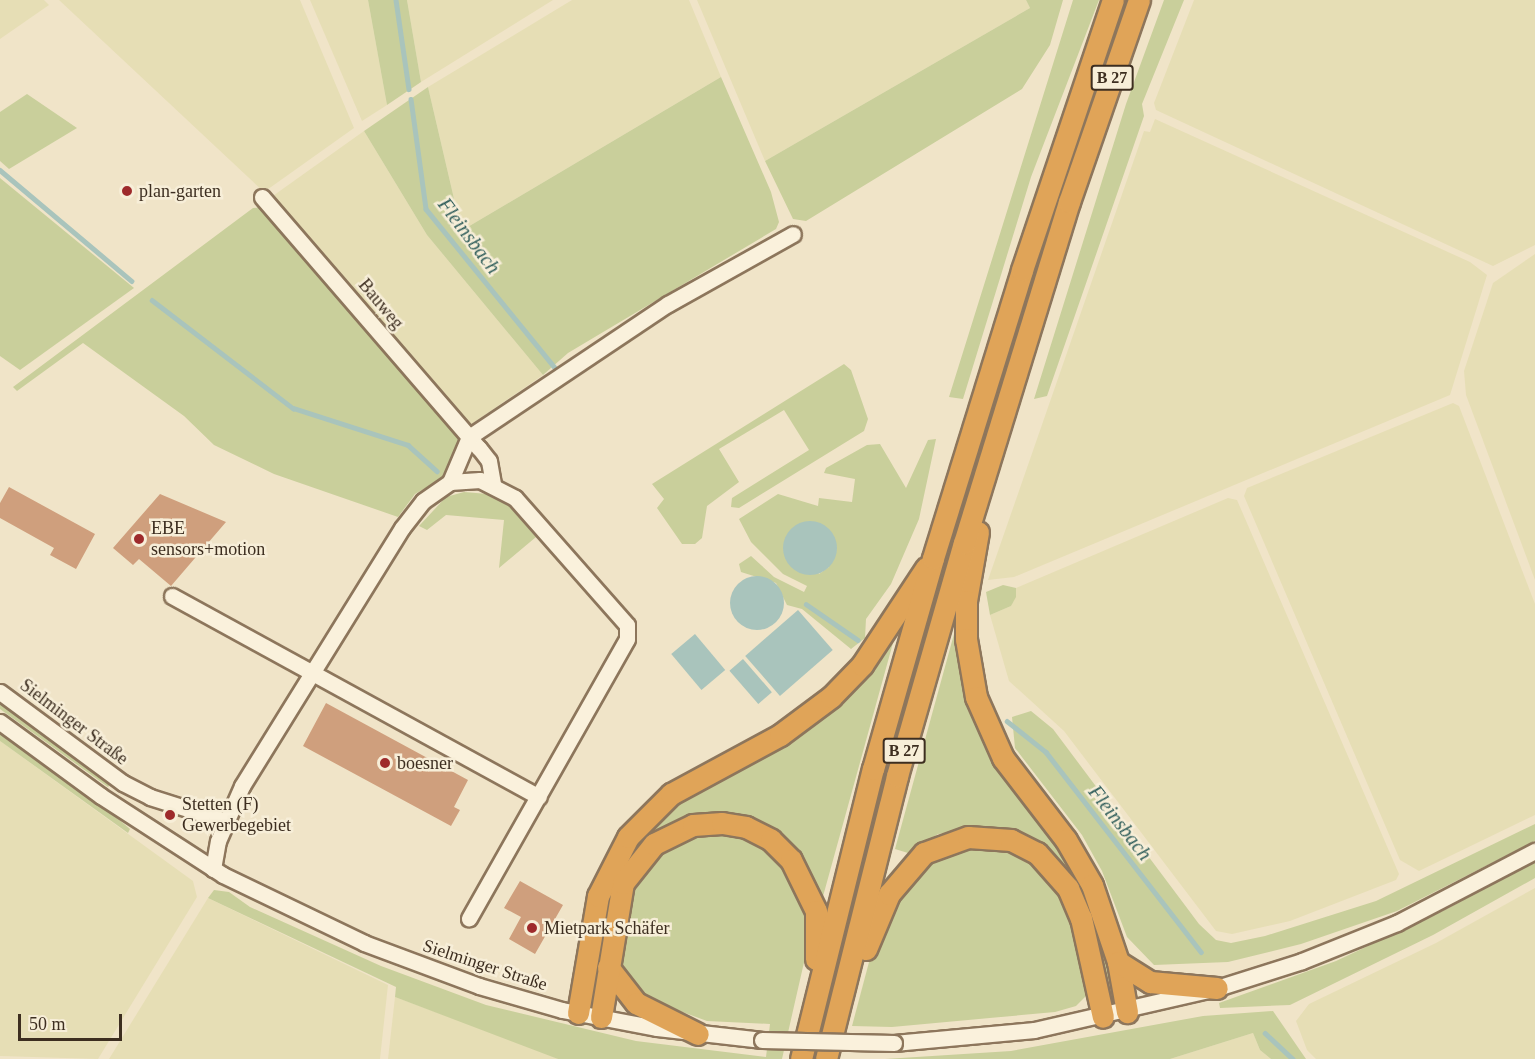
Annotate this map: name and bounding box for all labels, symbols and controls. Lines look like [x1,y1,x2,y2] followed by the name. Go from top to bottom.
[1090,65,1134,91] road number: B 27
[139,180,221,202] place label: plan-garten
[120,184,134,198] marker: plan-garten
[433,193,505,279] water label: Fleinsbach
[354,274,408,334] street label: Bauweg
[151,518,265,560] place label: EBE sensors+motion
[132,532,146,546] marker: EBE sensors+motion
[16,674,132,770] street label: Sielminger Straße
[882,738,926,764] road number: B 27
[397,752,453,774] place label: boesner
[378,756,392,770] marker: boesner
[1083,781,1157,865] water label: Fleinsbach
[182,794,291,836] place label: Stetten (F) Gewerbegebiet
[163,808,177,822] marker: Stetten (F) Gewerbegebiet
[544,917,669,939] place label: Mietpark Schäfer
[525,921,539,935] marker: Mietpark Schäfer
[420,935,550,995] street label: Sielminger Straße
[21,1002,124,1040] scale bar
[29,1014,66,1034] text: 50 m

